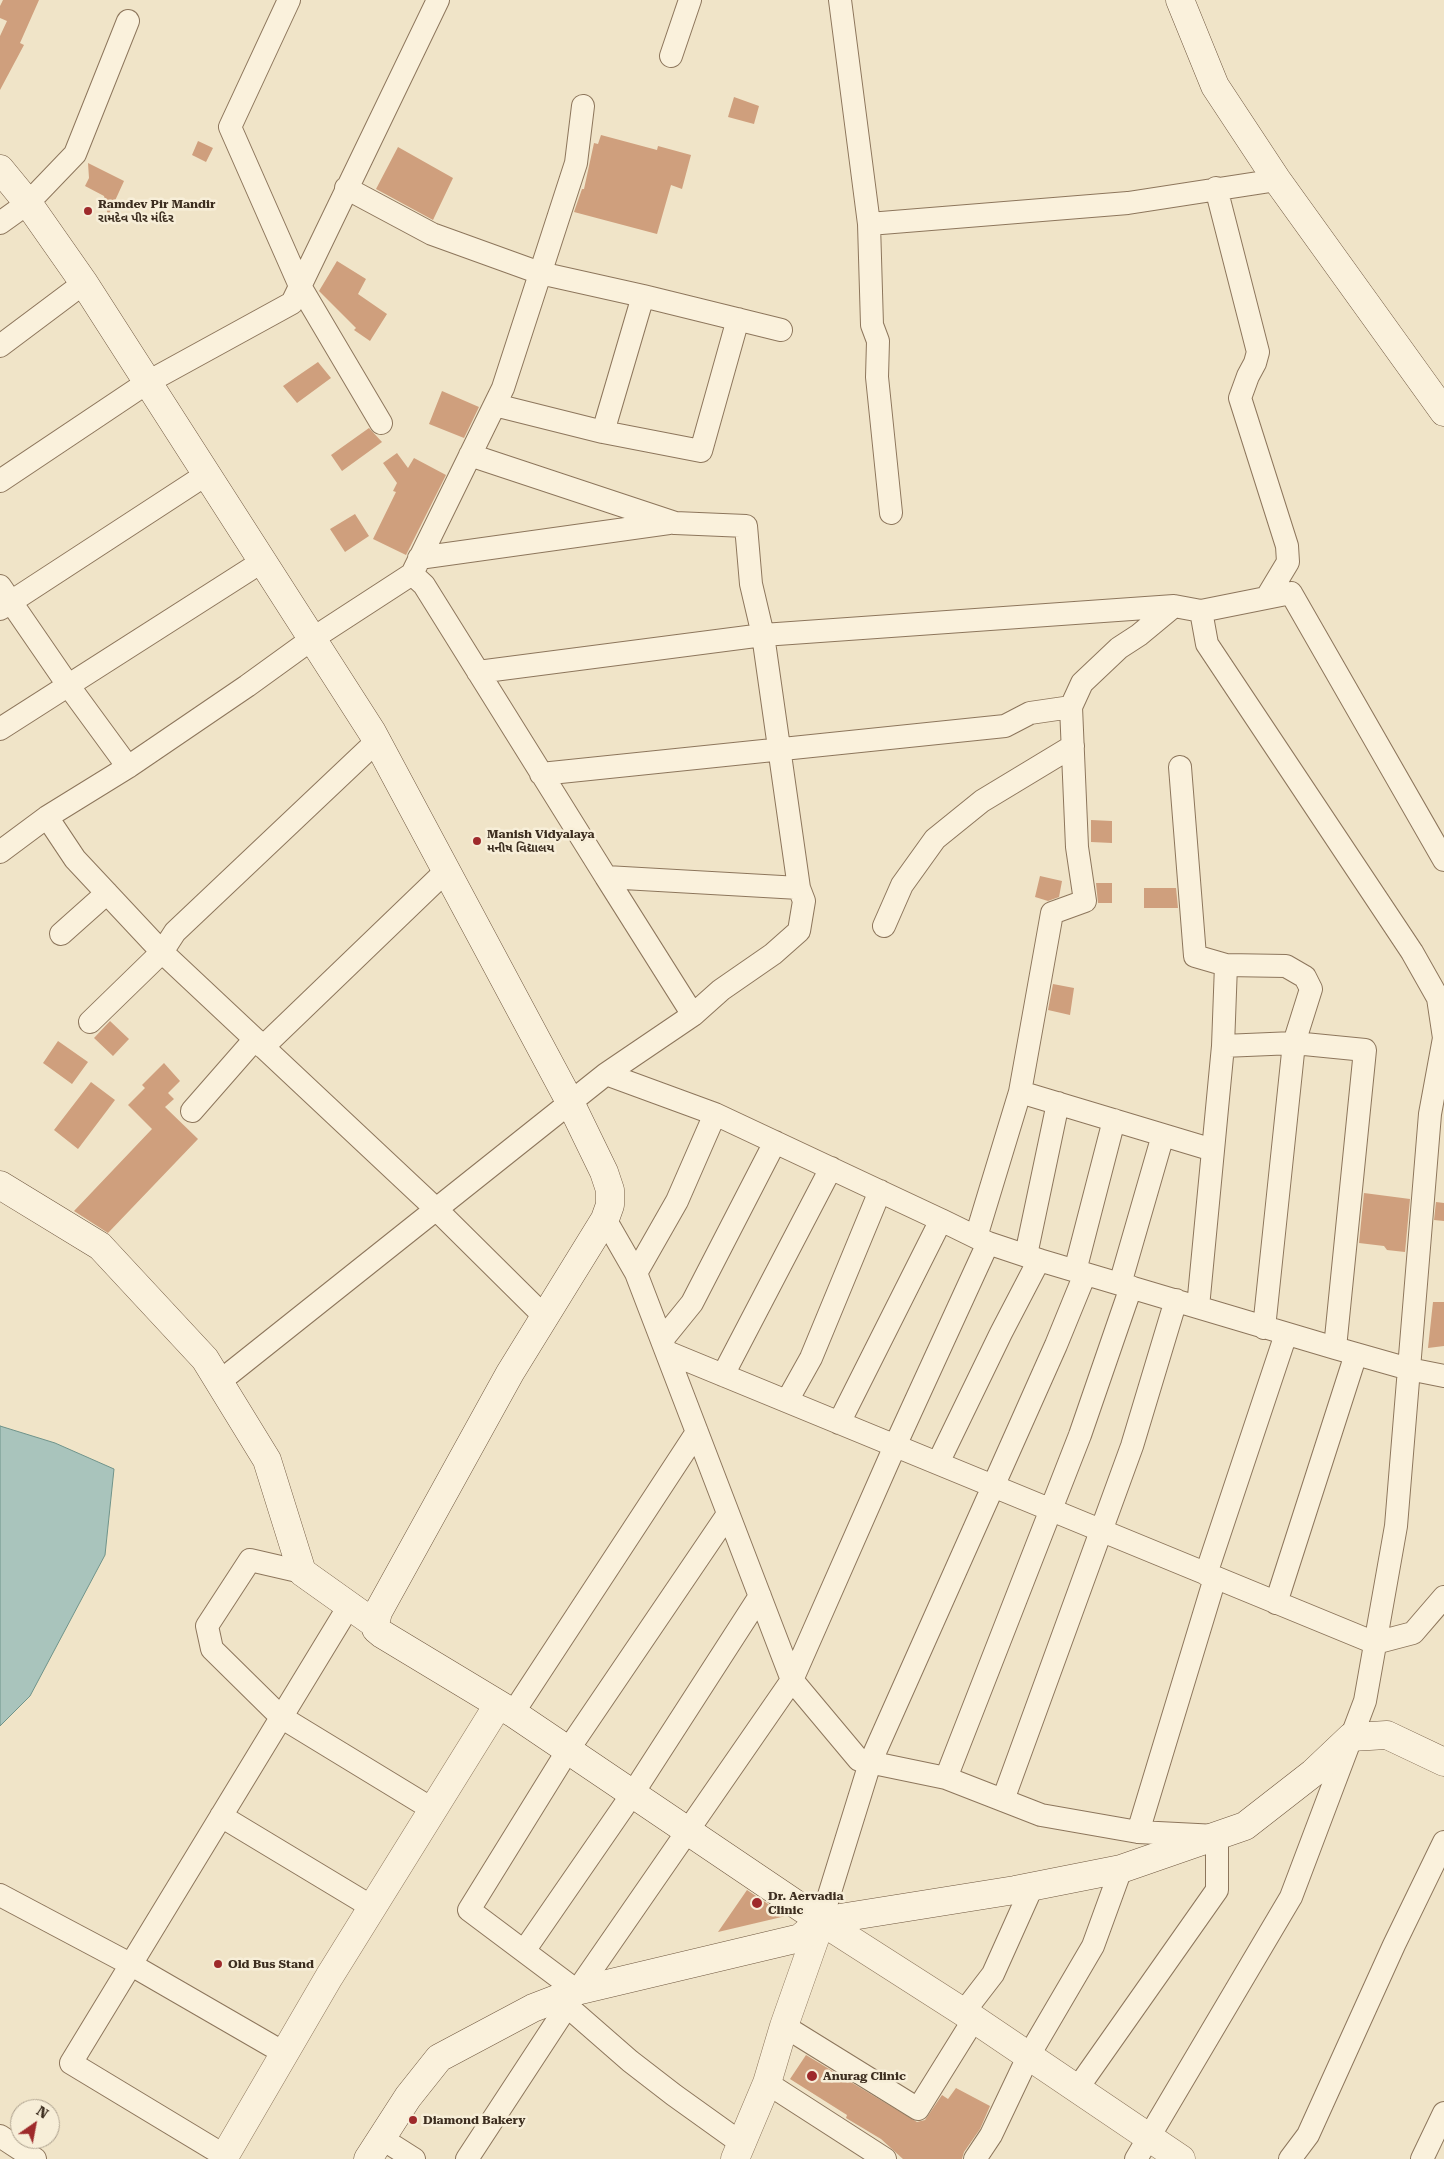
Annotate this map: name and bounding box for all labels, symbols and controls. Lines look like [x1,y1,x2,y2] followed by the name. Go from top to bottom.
[98,197,216,225] place label: Ramdev Pir Mandir રામદેવ પીર મંદિર
[82,205,94,217] marker: Ramdev Pir Mandir રામદેવ પીર મંદિર
[487,827,594,855] place label: Manish Vidyalaya મનીષ વિદ્યાલય
[471,835,483,847] marker: Manish Vidyalaya મનીષ વિદ્યાલય
[768,1889,843,1917] place label: Dr. Aervadia Clinic
[750,1896,764,1910] marker: Dr. Aervadia Clinic
[228,1957,314,1971] place label: Old Bus Stand
[212,1958,224,1970] marker: Old Bus Stand
[805,2069,819,2083] marker: Anurag Clinic
[823,2069,906,2083] place label: Anurag Clinic
[10,2099,60,2149] north arrow
[34,2103,52,2122] text: N
[423,2113,525,2127] place label: Diamond Bakery
[407,2114,419,2126] marker: Diamond Bakery

